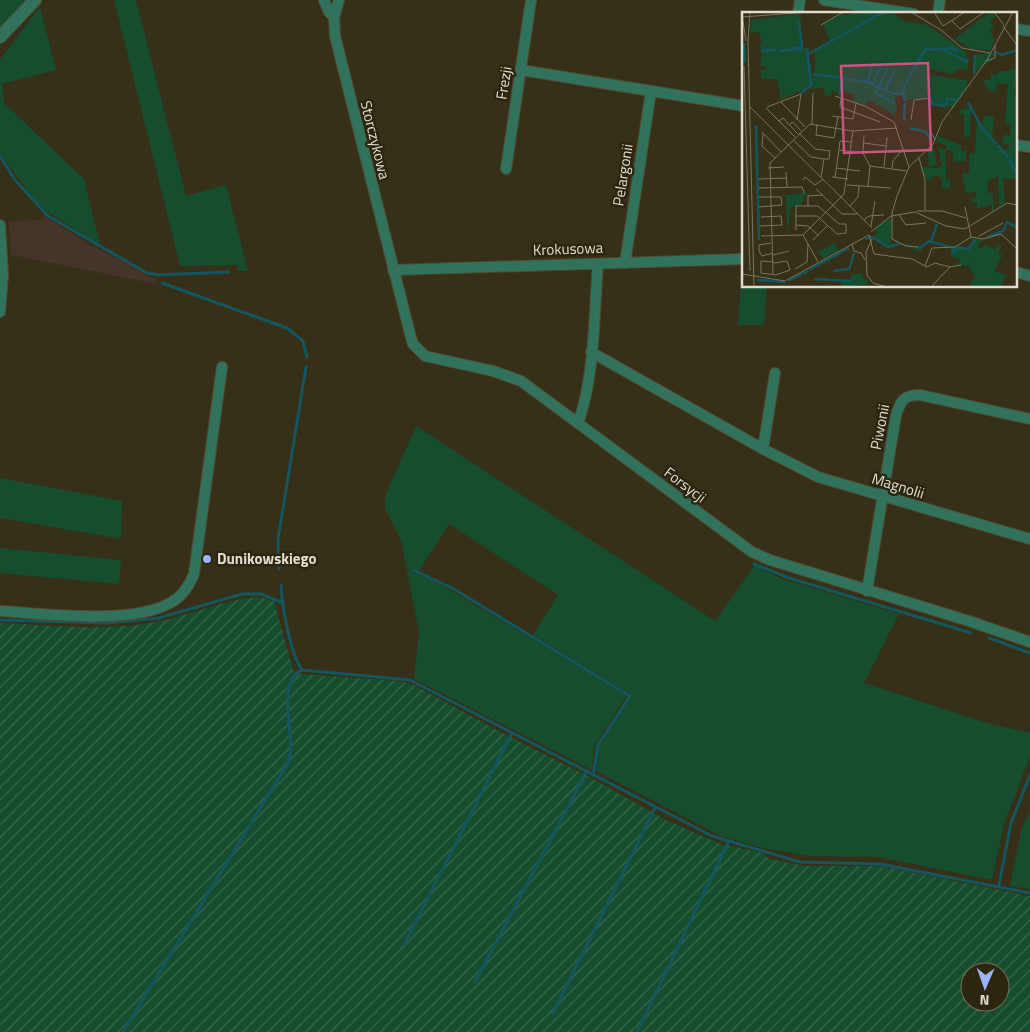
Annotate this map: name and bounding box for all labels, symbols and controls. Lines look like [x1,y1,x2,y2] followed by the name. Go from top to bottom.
[742,12,1018,288] inset map
[490,65,517,101] street label: Frezji
[355,98,397,182] street label: Storczykowa
[606,142,639,208] street label: Pelargonii
[532,236,604,261] street label: Krokusowa
[864,402,895,452] street label: Piwonii
[659,461,711,508] street label: Forsycji
[869,467,927,504] street label: Magnolii
[217,547,317,570] place label: Dunikowskiego
[201,553,213,565] marker: Dunikowskiego
[960,962,1010,1012] north arrow
[979,990,990,1011] text: N

